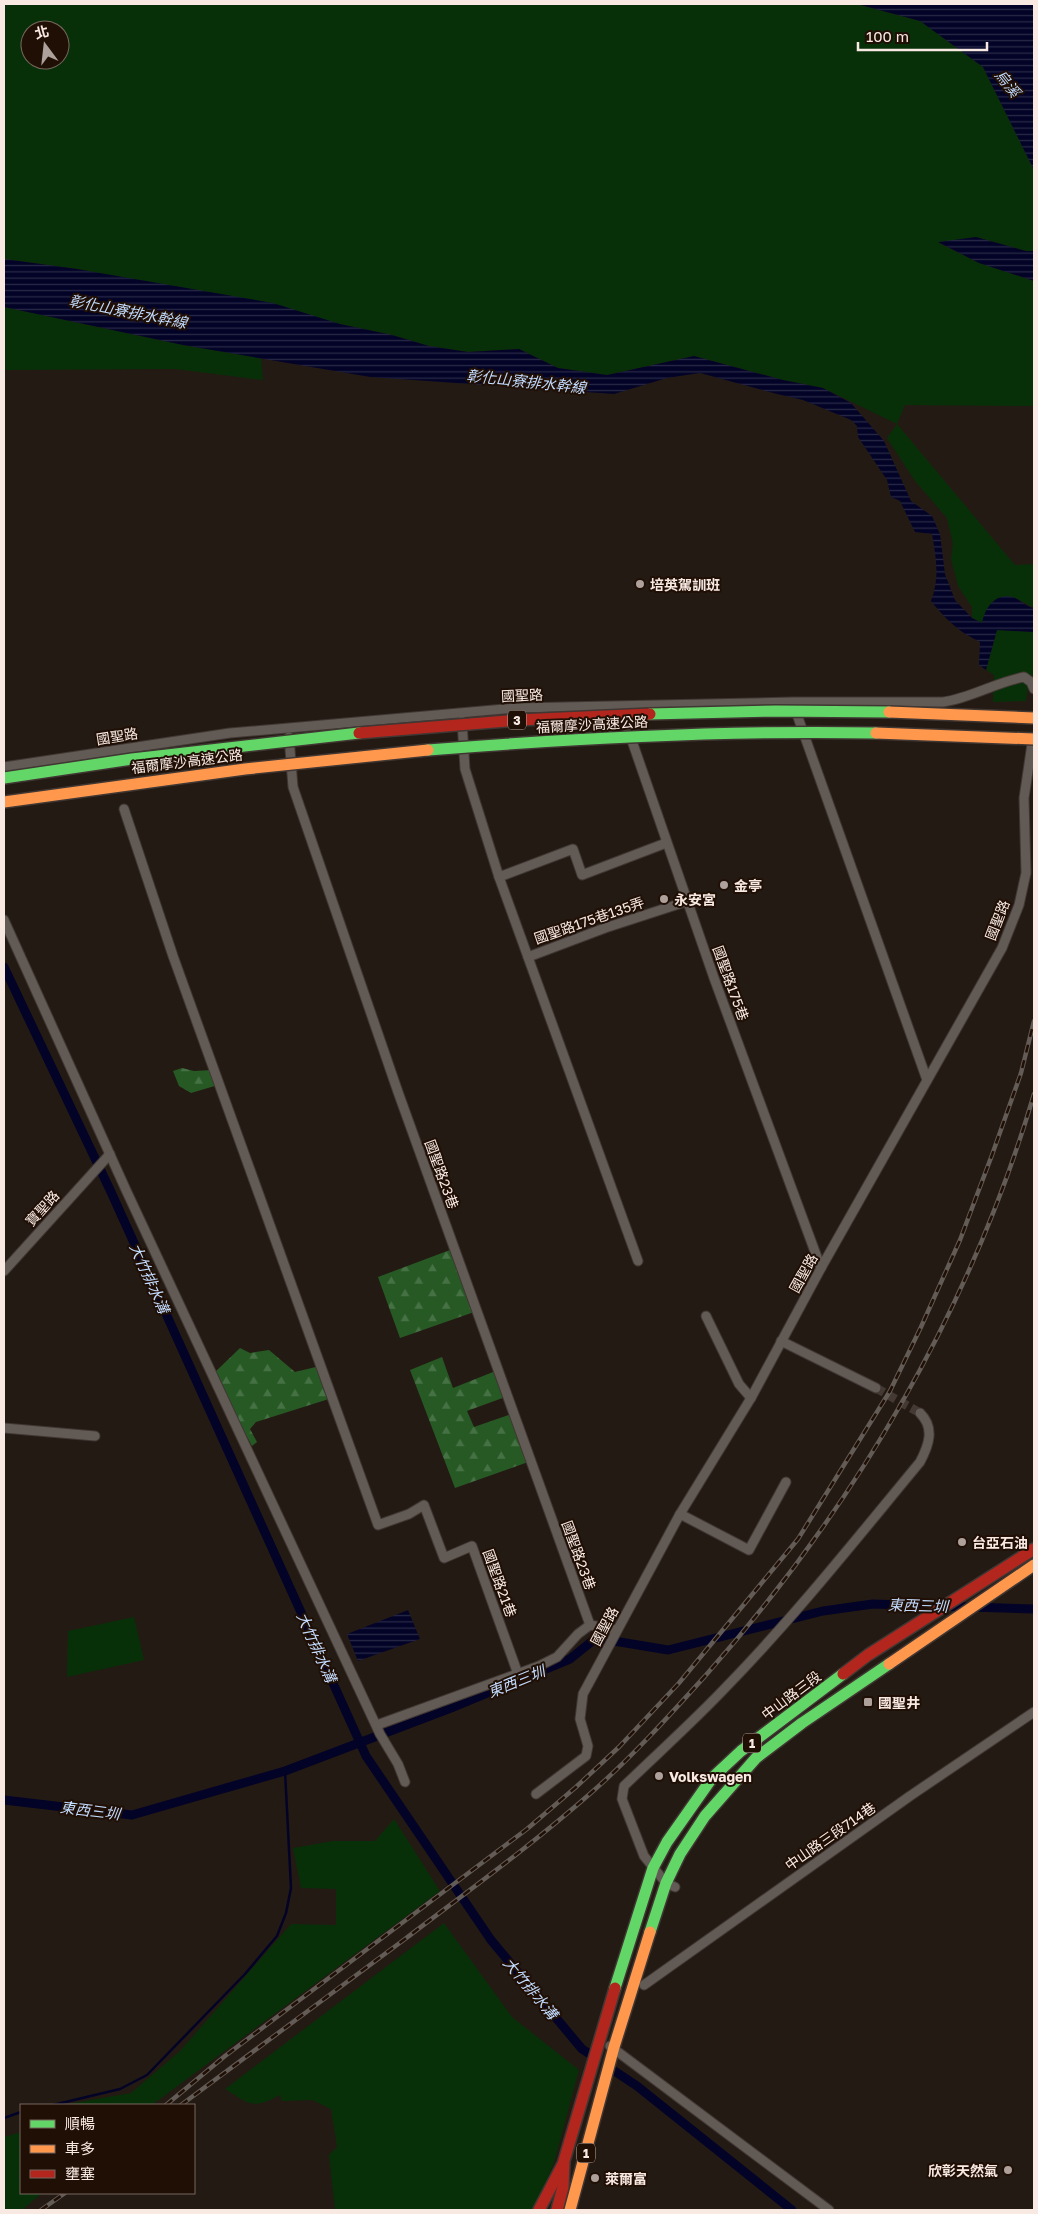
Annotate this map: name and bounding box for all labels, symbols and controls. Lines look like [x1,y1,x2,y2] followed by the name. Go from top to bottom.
[20,20,70,70] north arrow
[858,20,987,52] scale bar
[33,22,50,42] text: 北
[866,27,909,45] text: 100 m
[992,66,1026,102] water label: 烏溪
[67,291,191,332] water label: 彰化山寮排水幹線
[465,366,589,396] water label: 彰化山寮排水幹線
[650,576,720,593] place label: 培英駕訓班
[634,578,646,590] marker: 培英駕訓班
[501,685,543,705] street label: 國聖路
[508,710,526,730] road number: 3
[536,713,648,735] street label: 福爾摩沙高速公路
[95,724,139,748] street label: 國聖路
[130,746,244,776] street label: 福爾摩沙高速公路
[734,877,762,894] place label: 金亭
[718,879,730,891] marker: 金亭
[674,891,716,908] place label: 永安宮
[532,893,646,947] street label: 國聖路175巷135弄
[658,893,670,905] marker: 永安宮
[982,897,1012,943] street label: 國聖路
[710,943,752,1023] street label: 國聖路175巷
[422,1137,462,1211] street label: 國聖路23巷
[22,1187,62,1229] street label: 寶聖路
[127,1240,174,1318] water label: 大竹排水溝
[785,1251,821,1295] street label: 國聖路
[559,1518,599,1592] street label: 國聖路23巷
[972,1534,1028,1551] place label: 台亞石油
[956,1536,968,1548] marker: 台亞石油
[480,1547,520,1619] street label: 國聖路21巷
[888,1595,950,1615] water label: 東西三圳
[587,1603,621,1649] street label: 國聖路
[294,1609,341,1687] water label: 大竹排水溝
[485,1661,549,1701] water label: 東西三圳
[758,1667,824,1723] street label: 中山路三段
[878,1694,920,1711] place label: 國聖井
[862,1696,874,1708] marker: 國聖井
[743,1734,761,1752] road number: 1
[669,1768,752,1785] place label: Volkswagen
[653,1770,665,1782] marker: Volkswagen
[59,1797,123,1823] water label: 東西三圳
[781,1798,879,1874] street label: 中山路三段714巷
[500,1953,563,2024] water label: 大竹排水溝
[20,2104,195,2194] legend
[65,2114,95,2132] text: 順暢
[65,2139,95,2157] text: 車多
[577,2144,595,2162] road number: 1
[928,2162,998,2179] place label: 欣彰天然氣
[65,2164,95,2182] text: 壅塞
[1002,2164,1014,2176] marker: 欣彰天然氣
[605,2170,647,2187] place label: 萊爾富
[589,2172,601,2184] marker: 萊爾富

